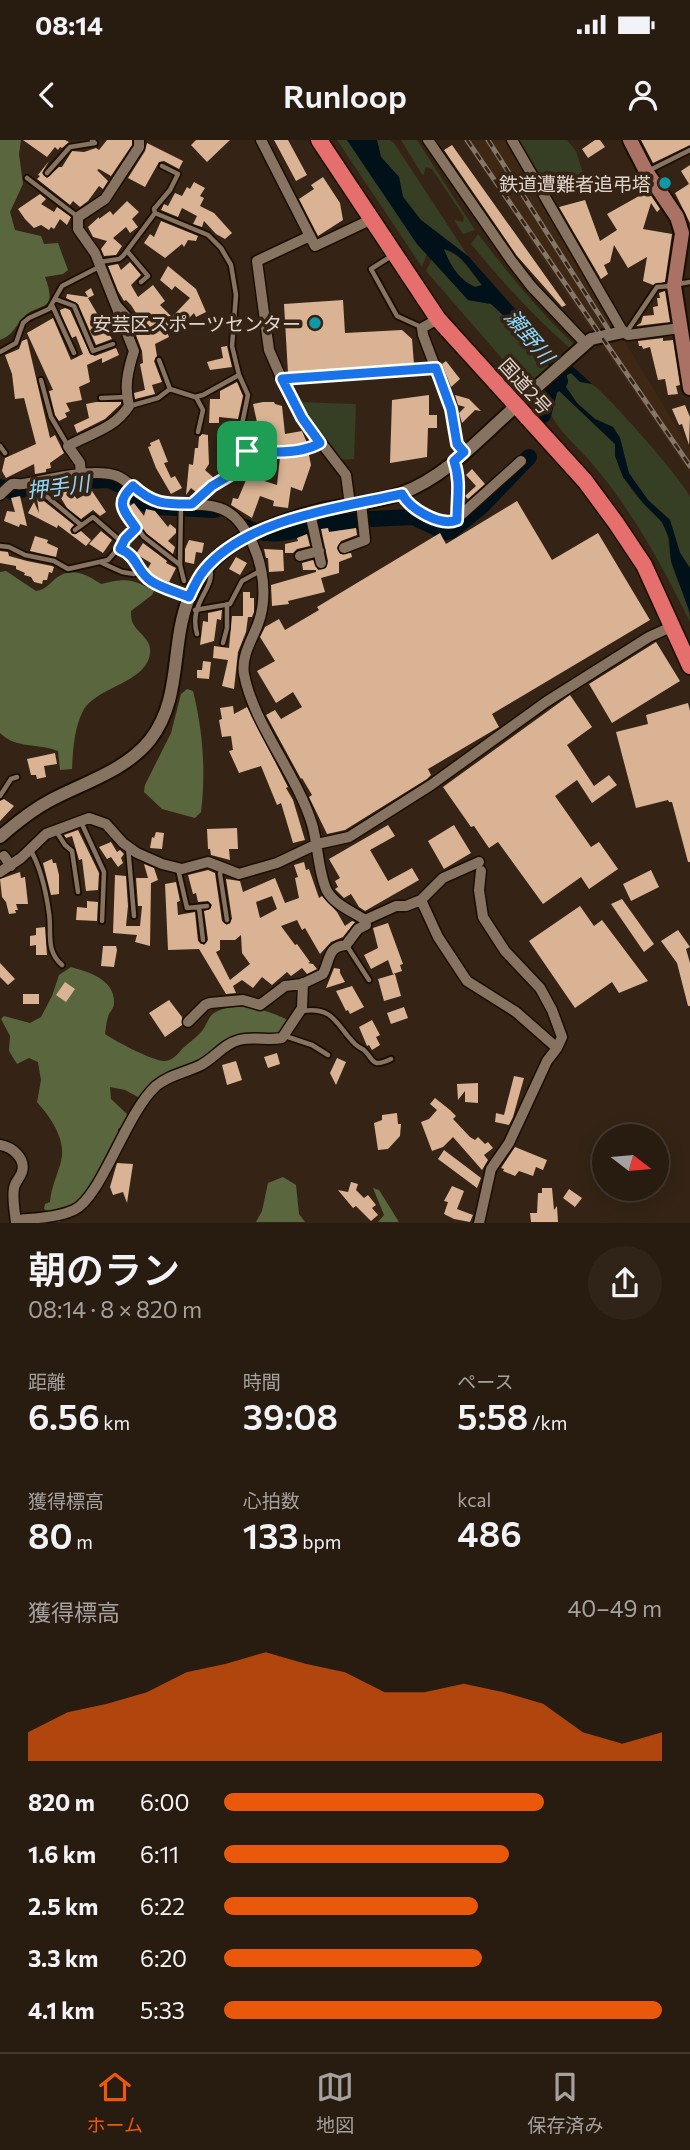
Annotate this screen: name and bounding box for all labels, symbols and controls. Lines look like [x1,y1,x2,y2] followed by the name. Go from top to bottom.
[35,9,103,40] text: 08:14
[283,75,407,115] text: Runloop
[28,76,66,114] icon: back
[624,76,662,114] icon: person
[499,172,651,195] place label: 鉄道遭難者追弔塔
[657,175,673,191] marker: 鉄道遭難者追弔塔
[500,304,561,370] water label: 瀬野川
[92,312,301,335] place label: 安芸区スポーツセンター
[307,315,323,331] marker: 安芸区スポーツセンター
[495,353,557,419] street label: 国道2号
[217,421,277,481] pin
[228,432,266,470] icon: arrive
[25,470,93,502] water label: 押手川
[592,1124,668,1200] north arrow
[592,1124,669,1201] map controls
[28,1245,180,1292] text: 朝のラン
[588,1246,662,1320] button: share
[28,1295,202,1323] text: 08:14 · 8 × 820 m
[28,1370,66,1393] text: 距離
[243,1370,281,1393] text: 時間
[457,1370,513,1393] text: ペース
[28,1394,100,1437] text: 6.56
[243,1394,338,1437] text: 39:08
[457,1394,528,1437] text: 5:58
[100,1411,130,1434] text: km
[528,1411,567,1434] text: /km
[457,1488,491,1511] text: kcal
[28,1489,104,1512] text: 獲得標高
[243,1489,300,1512] text: 心拍数
[457,1511,522,1554] text: 486
[28,1513,73,1556] text: 80
[243,1513,299,1556] text: 133
[73,1530,93,1553] text: m
[299,1530,341,1553] text: bpm
[567,1594,662,1622] text: 40–49 m
[28,1598,120,1626] text: 獲得標高
[28,1788,95,1816] text: 820 m
[140,1788,189,1816] text: 6:00
[28,1840,96,1868] text: 1.6 km
[140,1840,179,1868] text: 6:11
[28,1892,98,1920] text: 2.5 km
[140,1892,185,1920] text: 6:22
[28,1944,98,1972] text: 3.3 km
[140,1944,187,1972] text: 6:20
[28,1996,94,2024] text: 4.1 km
[140,1996,185,2024] text: 5:33
[87,2068,143,2137] tab: ホーム
[316,2068,354,2137] tab: 地図
[527,2068,603,2137] tab: 保存済み

